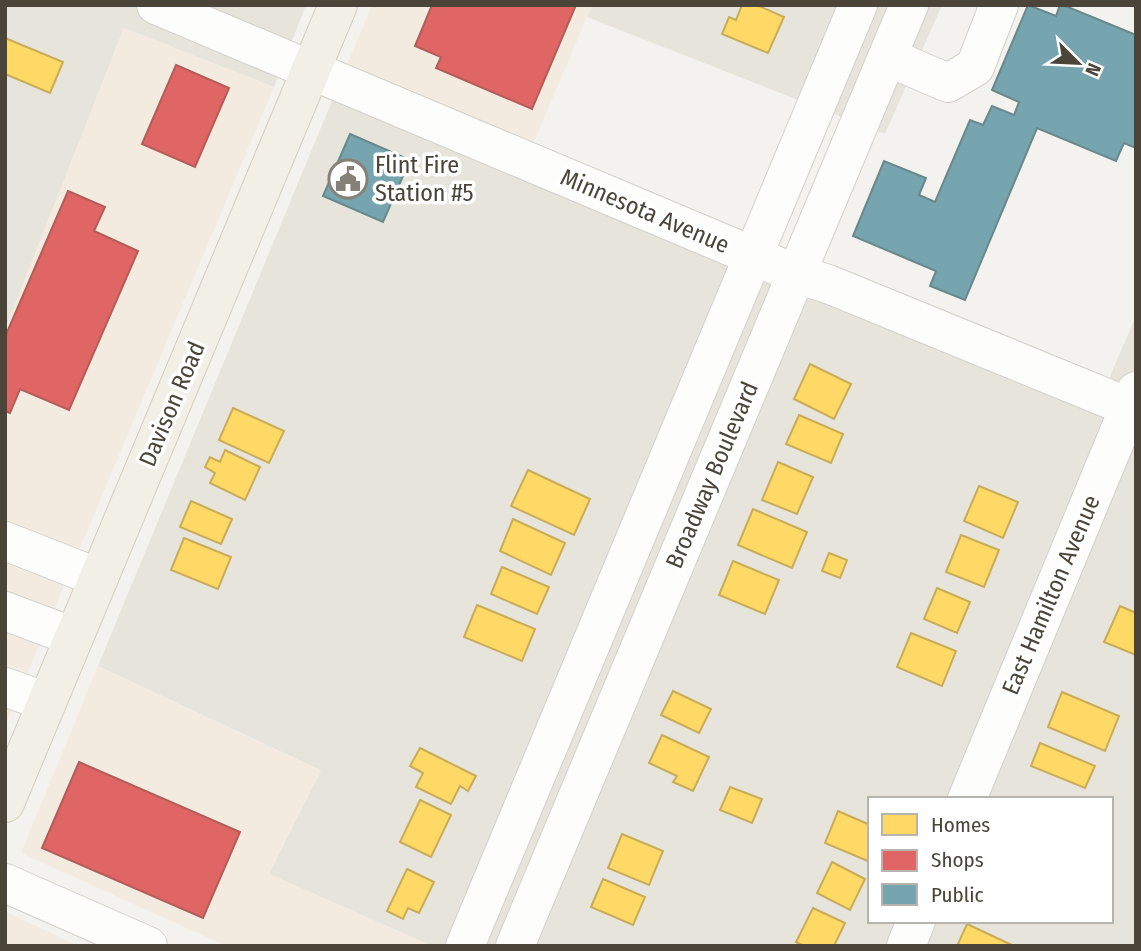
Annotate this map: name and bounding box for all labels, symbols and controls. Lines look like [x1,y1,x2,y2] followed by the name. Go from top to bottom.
[1043,28,1113,98] north arrow
[1080,60,1106,80] text: N
[375,151,474,207] place label: Flint Fire Station #5
[327,158,369,200] public building icon: Flint Fire Station #5
[557,163,733,259] street label: Minnesota Avenue
[133,337,211,471] street label: Davison Road
[660,377,764,573] street label: Broadway Boulevard
[996,491,1106,699] street label: East Hamilton Avenue
[868,797,1113,923] legend
[931,812,990,838] text: Homes
[931,847,984,873] text: Shops
[931,882,983,908] text: Public

